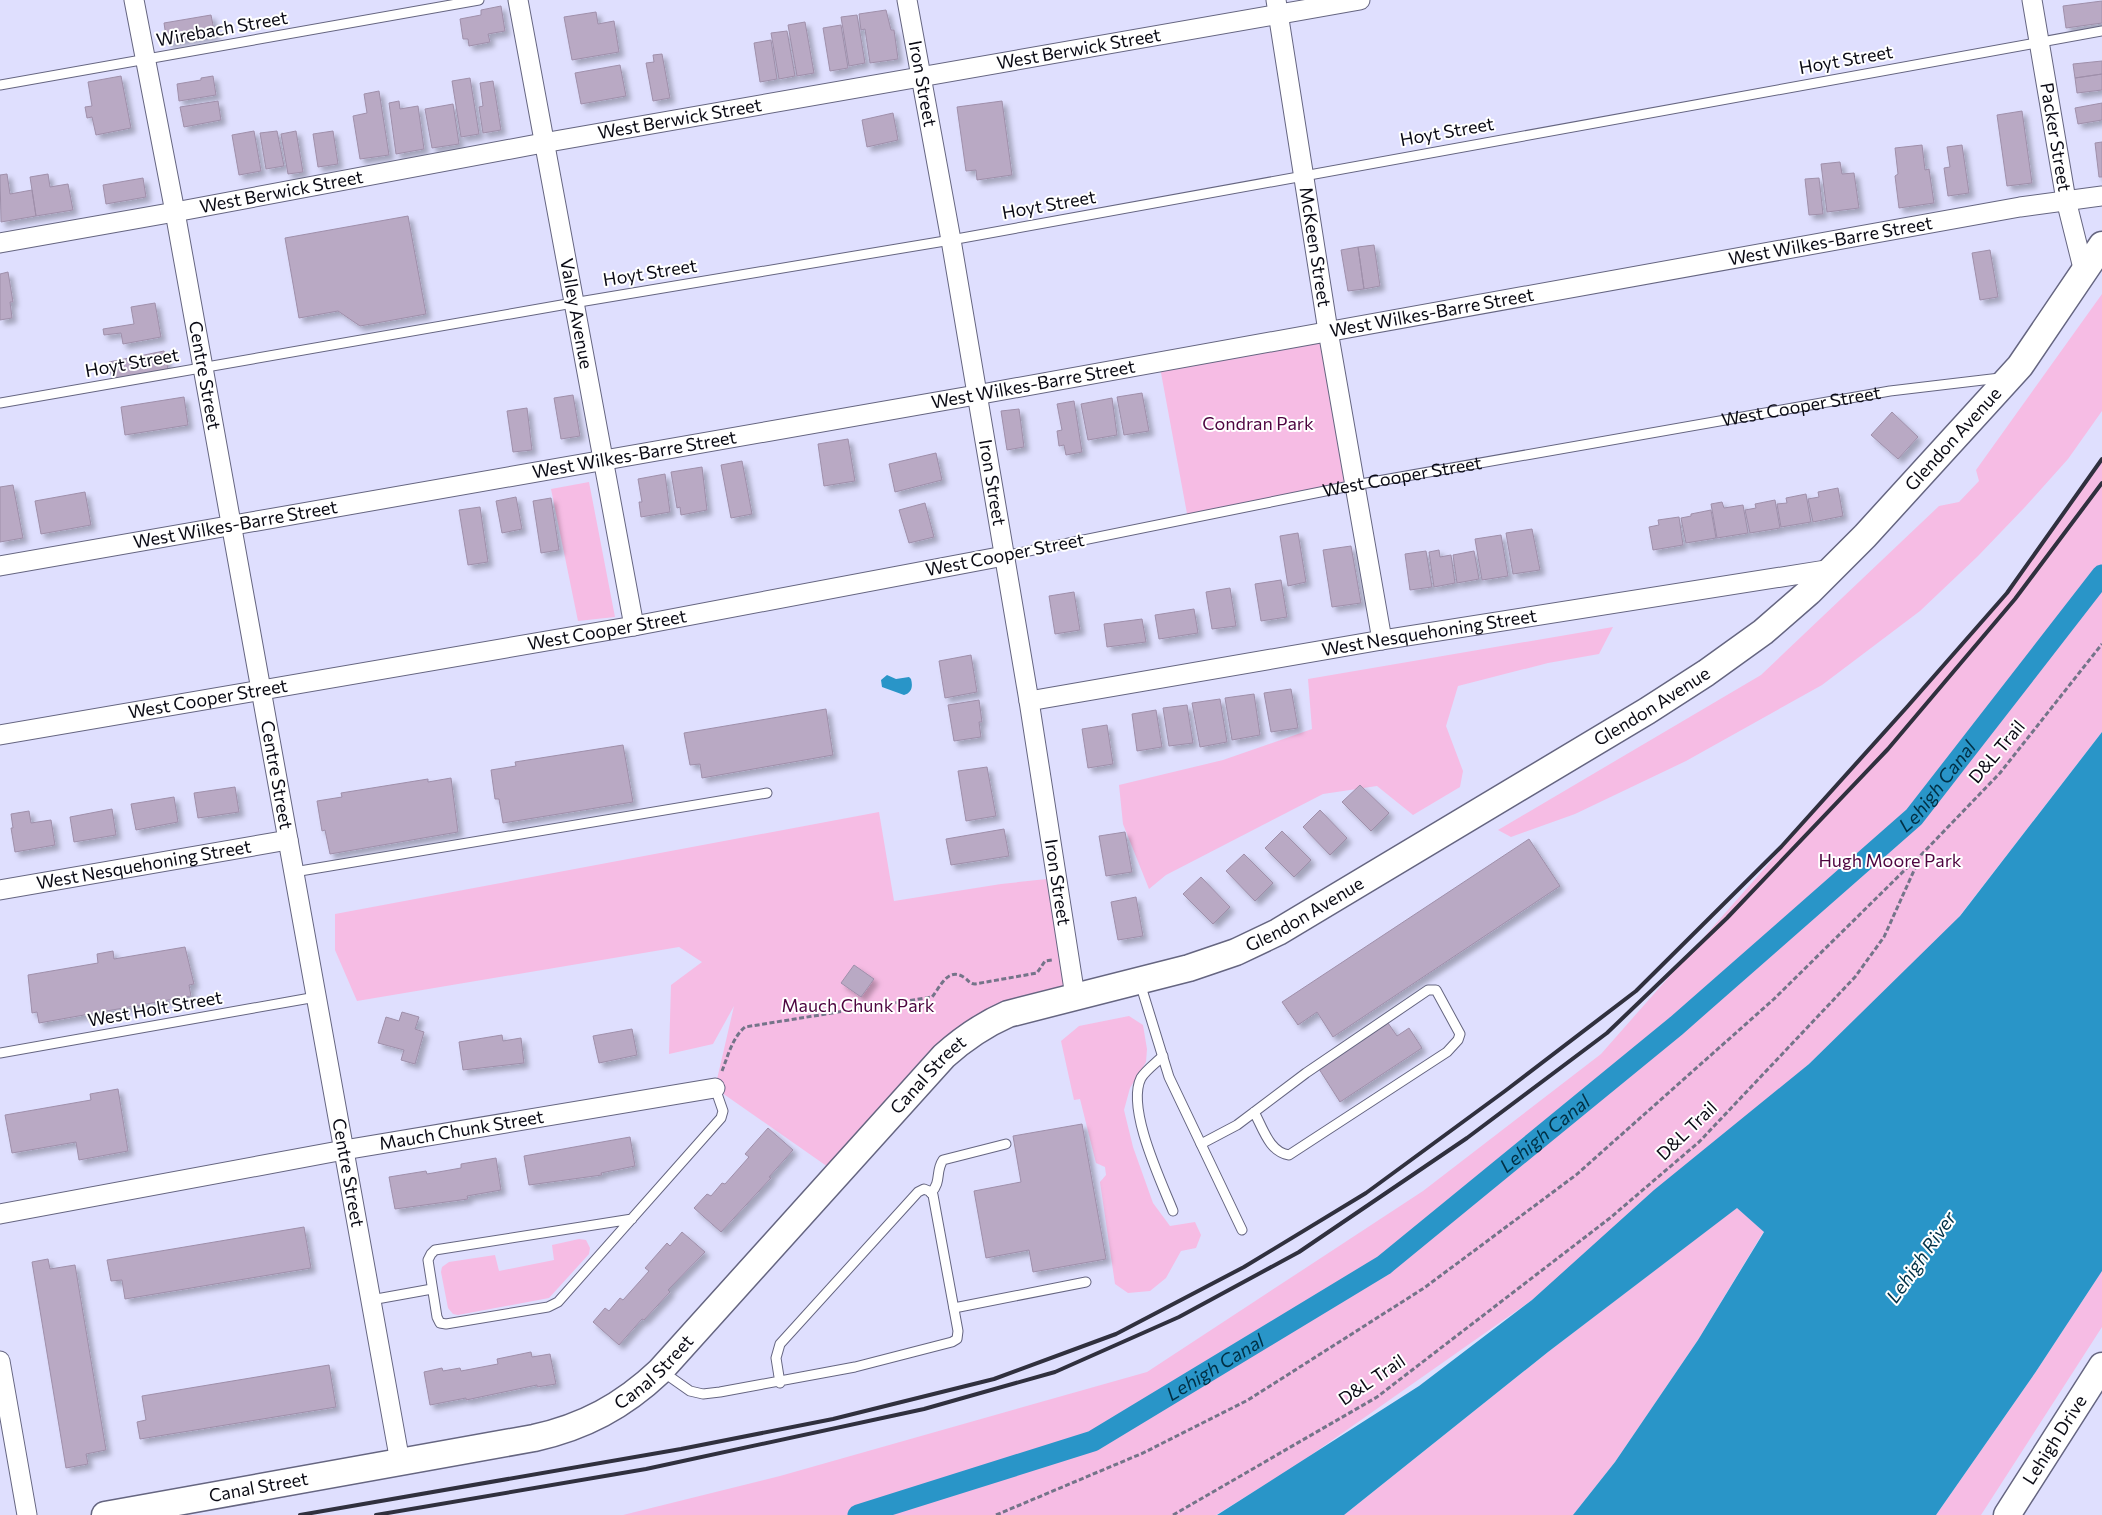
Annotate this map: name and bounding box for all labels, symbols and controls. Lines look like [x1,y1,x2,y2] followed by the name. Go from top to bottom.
[154,6,289,50] street label: Wirebach Street
[995,23,1162,73] street label: West Berwick Street
[905,38,942,128] street label: Iron Street
[1797,40,1894,78] street label: Hoyt Street
[2036,81,2076,193] street label: Packer Street
[596,93,763,143] street label: West Berwick Street
[1398,112,1495,150] street label: Hoyt Street
[198,165,365,217] street label: West Berwick Street
[1000,185,1097,223] street label: Hoyt Street
[1296,185,1336,308] street label: McKeen Street
[1726,211,1934,269] street label: West Wilkes-Barre Street
[601,254,698,290] street label: Hoyt Street
[556,256,598,371] street label: Valley Avenue
[1328,283,1535,341] street label: West Wilkes-Barre Street
[185,319,226,432] street label: Centre Street
[83,343,180,381] street label: Hoyt Street
[929,355,1137,413] street label: West Wilkes-Barre Street
[1720,381,1882,430] street label: West Cooper Street
[1900,382,2005,495] street label: Glendon Avenue
[1202,412,1314,434] park label: Condran Park
[530,425,738,483] street label: West Wilkes-Barre Street
[975,437,1011,527] street label: Iron Street
[1321,451,1483,501] street label: West Cooper Street
[131,495,339,552] street label: West Wilkes-Barre Street
[924,528,1086,580] street label: West Cooper Street
[526,604,688,654] street label: West Cooper Street
[1320,604,1538,660] street label: West Nesquehoning Street
[1590,661,1714,750] street label: Glendon Avenue
[126,674,289,723] street label: West Cooper Street
[1963,715,2029,787] street label: D&L Trail
[257,719,298,831] street label: Centre Street
[1894,735,1981,836] water label: Lehigh Canal
[35,835,253,893] street label: West Nesquehoning Street
[1041,837,1076,927] street label: Iron Street
[1818,849,1962,871] park label: Hugh Moore Park
[1242,871,1367,956] street label: Glendon Avenue
[86,985,224,1031] street label: West Holt Street
[781,994,935,1016] park label: Mauch Chunk Park
[885,1030,970,1118] street label: Canal Street
[1494,1089,1595,1177] water label: Lehigh Canal
[1651,1096,1721,1164] street label: D&L Trail
[377,1105,545,1154] street label: Mauch Chunk Street
[328,1116,369,1229] street label: Centre Street
[1881,1205,1961,1307] water label: Lehigh River
[1162,1328,1269,1405] water label: Lehigh Canal
[610,1330,697,1414] street label: Canal Street
[1334,1349,1409,1409] street label: D&L Trail
[2017,1391,2091,1488] street label: Lehigh Drive
[207,1467,310,1506] street label: Canal Street

